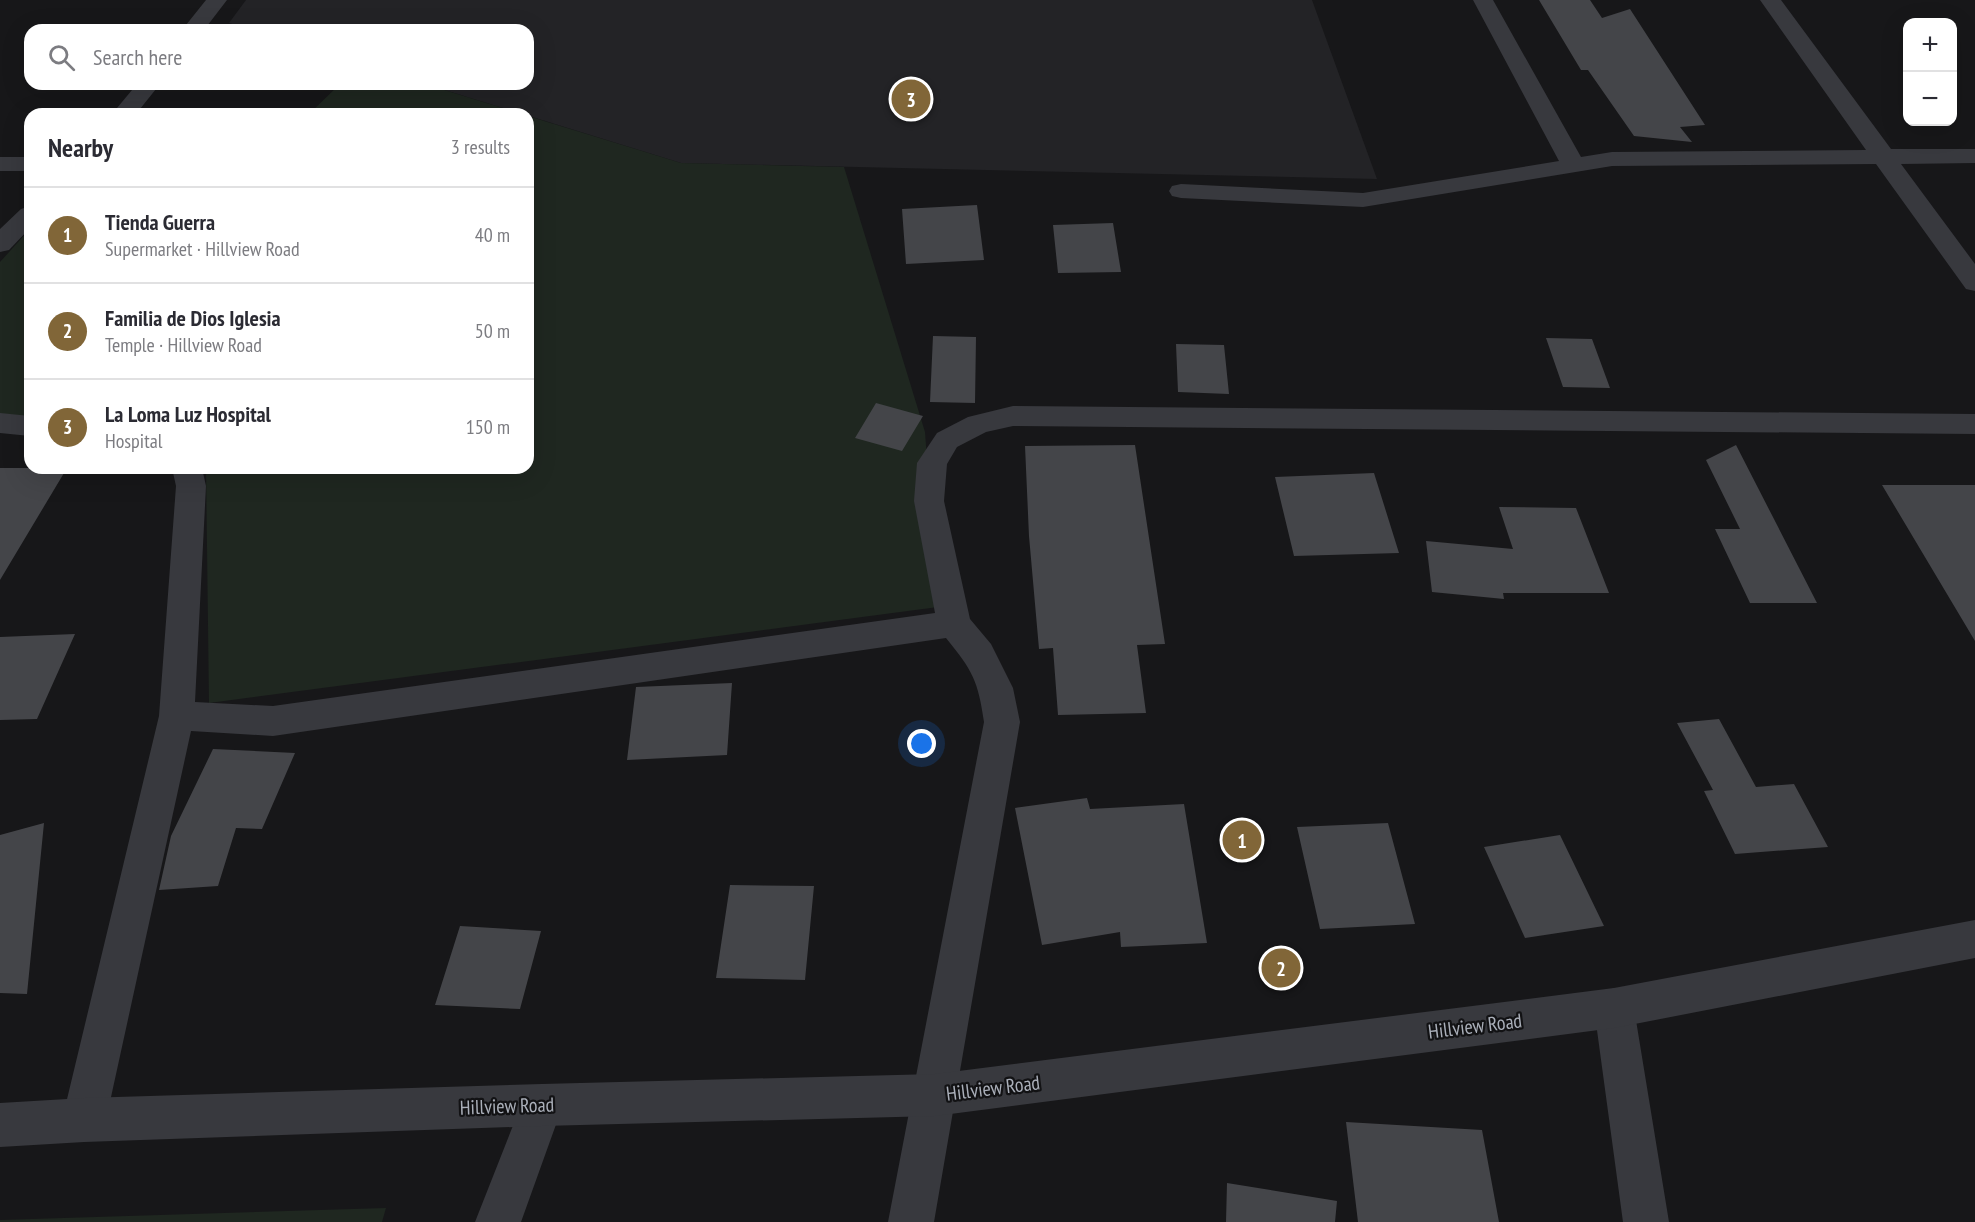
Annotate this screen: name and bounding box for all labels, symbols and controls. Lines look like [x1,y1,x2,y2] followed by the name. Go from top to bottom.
[1903,18,1957,126] map controls
[1903,18,1957,72] button: +
[24,24,534,90] search box
[45,41,78,74] icon: search
[93,43,182,71] text: Search here
[1903,72,1957,126] button: −
[892,76,930,122] pin: 3
[48,131,113,164] text: Nearby
[451,134,510,160] text: 3 results
[105,208,215,236] text: Tienda Guerra
[63,222,72,248] text: 1
[475,222,510,248] text: 40 m
[105,236,300,262] text: Supermarket · Hillview Road
[105,304,281,332] text: Familia de Dios Iglesia
[63,318,72,344] text: 2
[475,318,510,344] text: 50 m
[105,332,262,358] text: Temple · Hillview Road
[105,400,271,428] text: La Loma Luz Hospital
[63,414,72,440] text: 3
[466,414,510,440] text: 150 m
[105,428,162,454] text: Hospital
[907,729,936,758] your location
[1222,818,1262,862] pin: 1
[1262,946,1300,990] pin: 2
[1427,1007,1523,1045] street label: Hillview Road
[945,1069,1041,1107] street label: Hillview Road
[459,1091,555,1121] street label: Hillview Road

